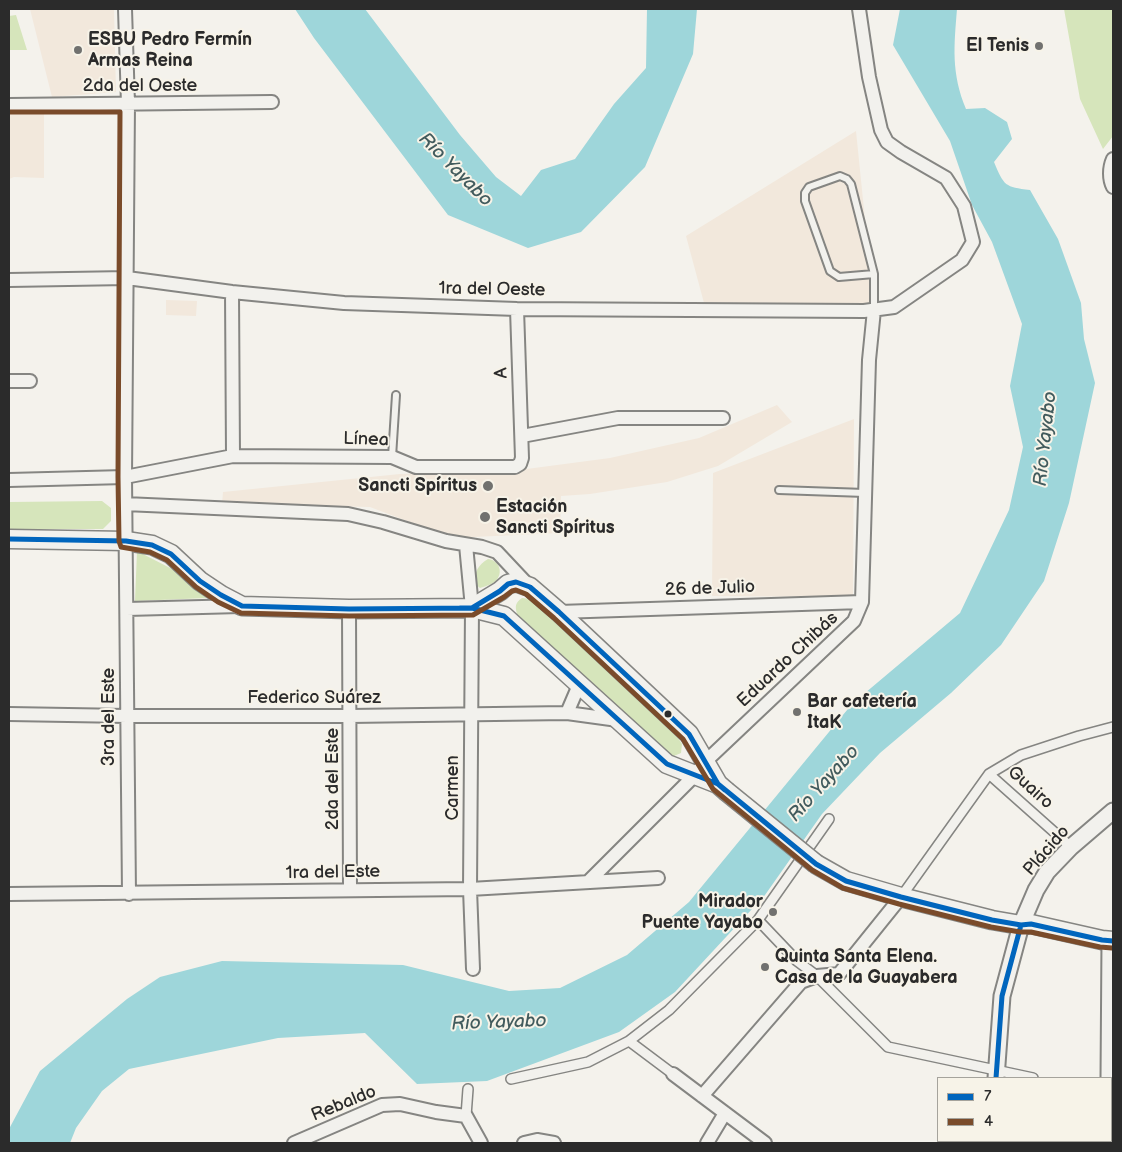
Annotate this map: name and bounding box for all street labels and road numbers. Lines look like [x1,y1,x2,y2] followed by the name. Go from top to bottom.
[83,75,197,97] street label: 2da del Oeste
[438,278,546,302] street label: 1ra del Oeste
[491,367,513,379] street label: A
[343,428,389,452] street label: Línea
[665,577,755,601] street label: 26 de Julio
[733,608,843,712] street label: Eduardo Chibás
[98,668,120,766] street label: 3ra del Este
[247,687,381,709] street label: Federico Suárez
[322,728,344,830] street label: 2da del Este
[442,755,464,821] street label: Carmen
[1003,762,1057,814] street label: Guairo
[1019,821,1075,881] street label: Plácido
[286,861,380,885] street label: 1ra del Este
[308,1081,380,1127] street label: Rebaldo

